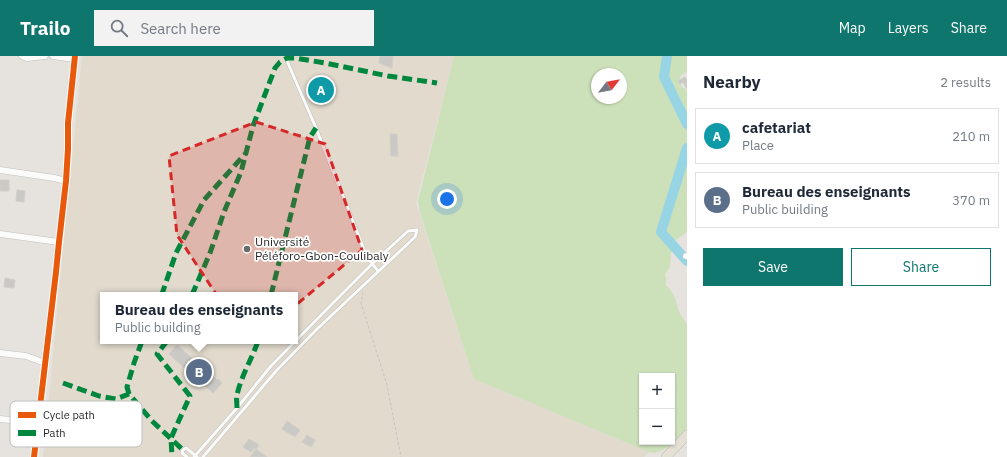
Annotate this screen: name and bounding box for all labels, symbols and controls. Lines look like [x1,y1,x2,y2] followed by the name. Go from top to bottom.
[94,10,374,46] search box
[20,16,70,40] text: Trailo
[108,17,130,39] icon: search
[140,19,221,38] text: Search here
[839,19,866,37] text: Map
[888,19,929,37] text: Layers
[951,19,987,37] text: Share
[591,68,627,104] north arrow
[703,71,761,93] text: Nearby
[940,74,991,91] text: 2 results
[308,75,334,105] pin: A
[742,118,811,137] text: cafetariat
[713,128,721,145] text: A
[952,128,990,145] text: 210 m
[742,137,774,154] text: Place
[742,182,911,201] text: Bureau des enseignants
[437,189,457,209] your location
[713,192,721,209] text: B
[952,192,990,209] text: 370 m
[742,201,828,218] text: Public building
[255,234,389,263] place label: Université Péléforo-Gbon-Coulibaly
[242,244,252,254] marker: Université Péléforo-Gbon-Coulibaly
[703,248,843,286] button: Save
[851,248,991,286] button: Share
[100,292,298,344] popup
[115,300,283,319] text: Bureau des enseignants
[115,319,201,336] text: Public building
[186,357,212,387] pin: B
[639,373,675,445] map controls
[639,373,675,409] button: +
[10,401,142,447] legend
[43,408,95,422] text: Cycle path
[639,409,675,445] button: −
[43,426,66,440] text: Path

